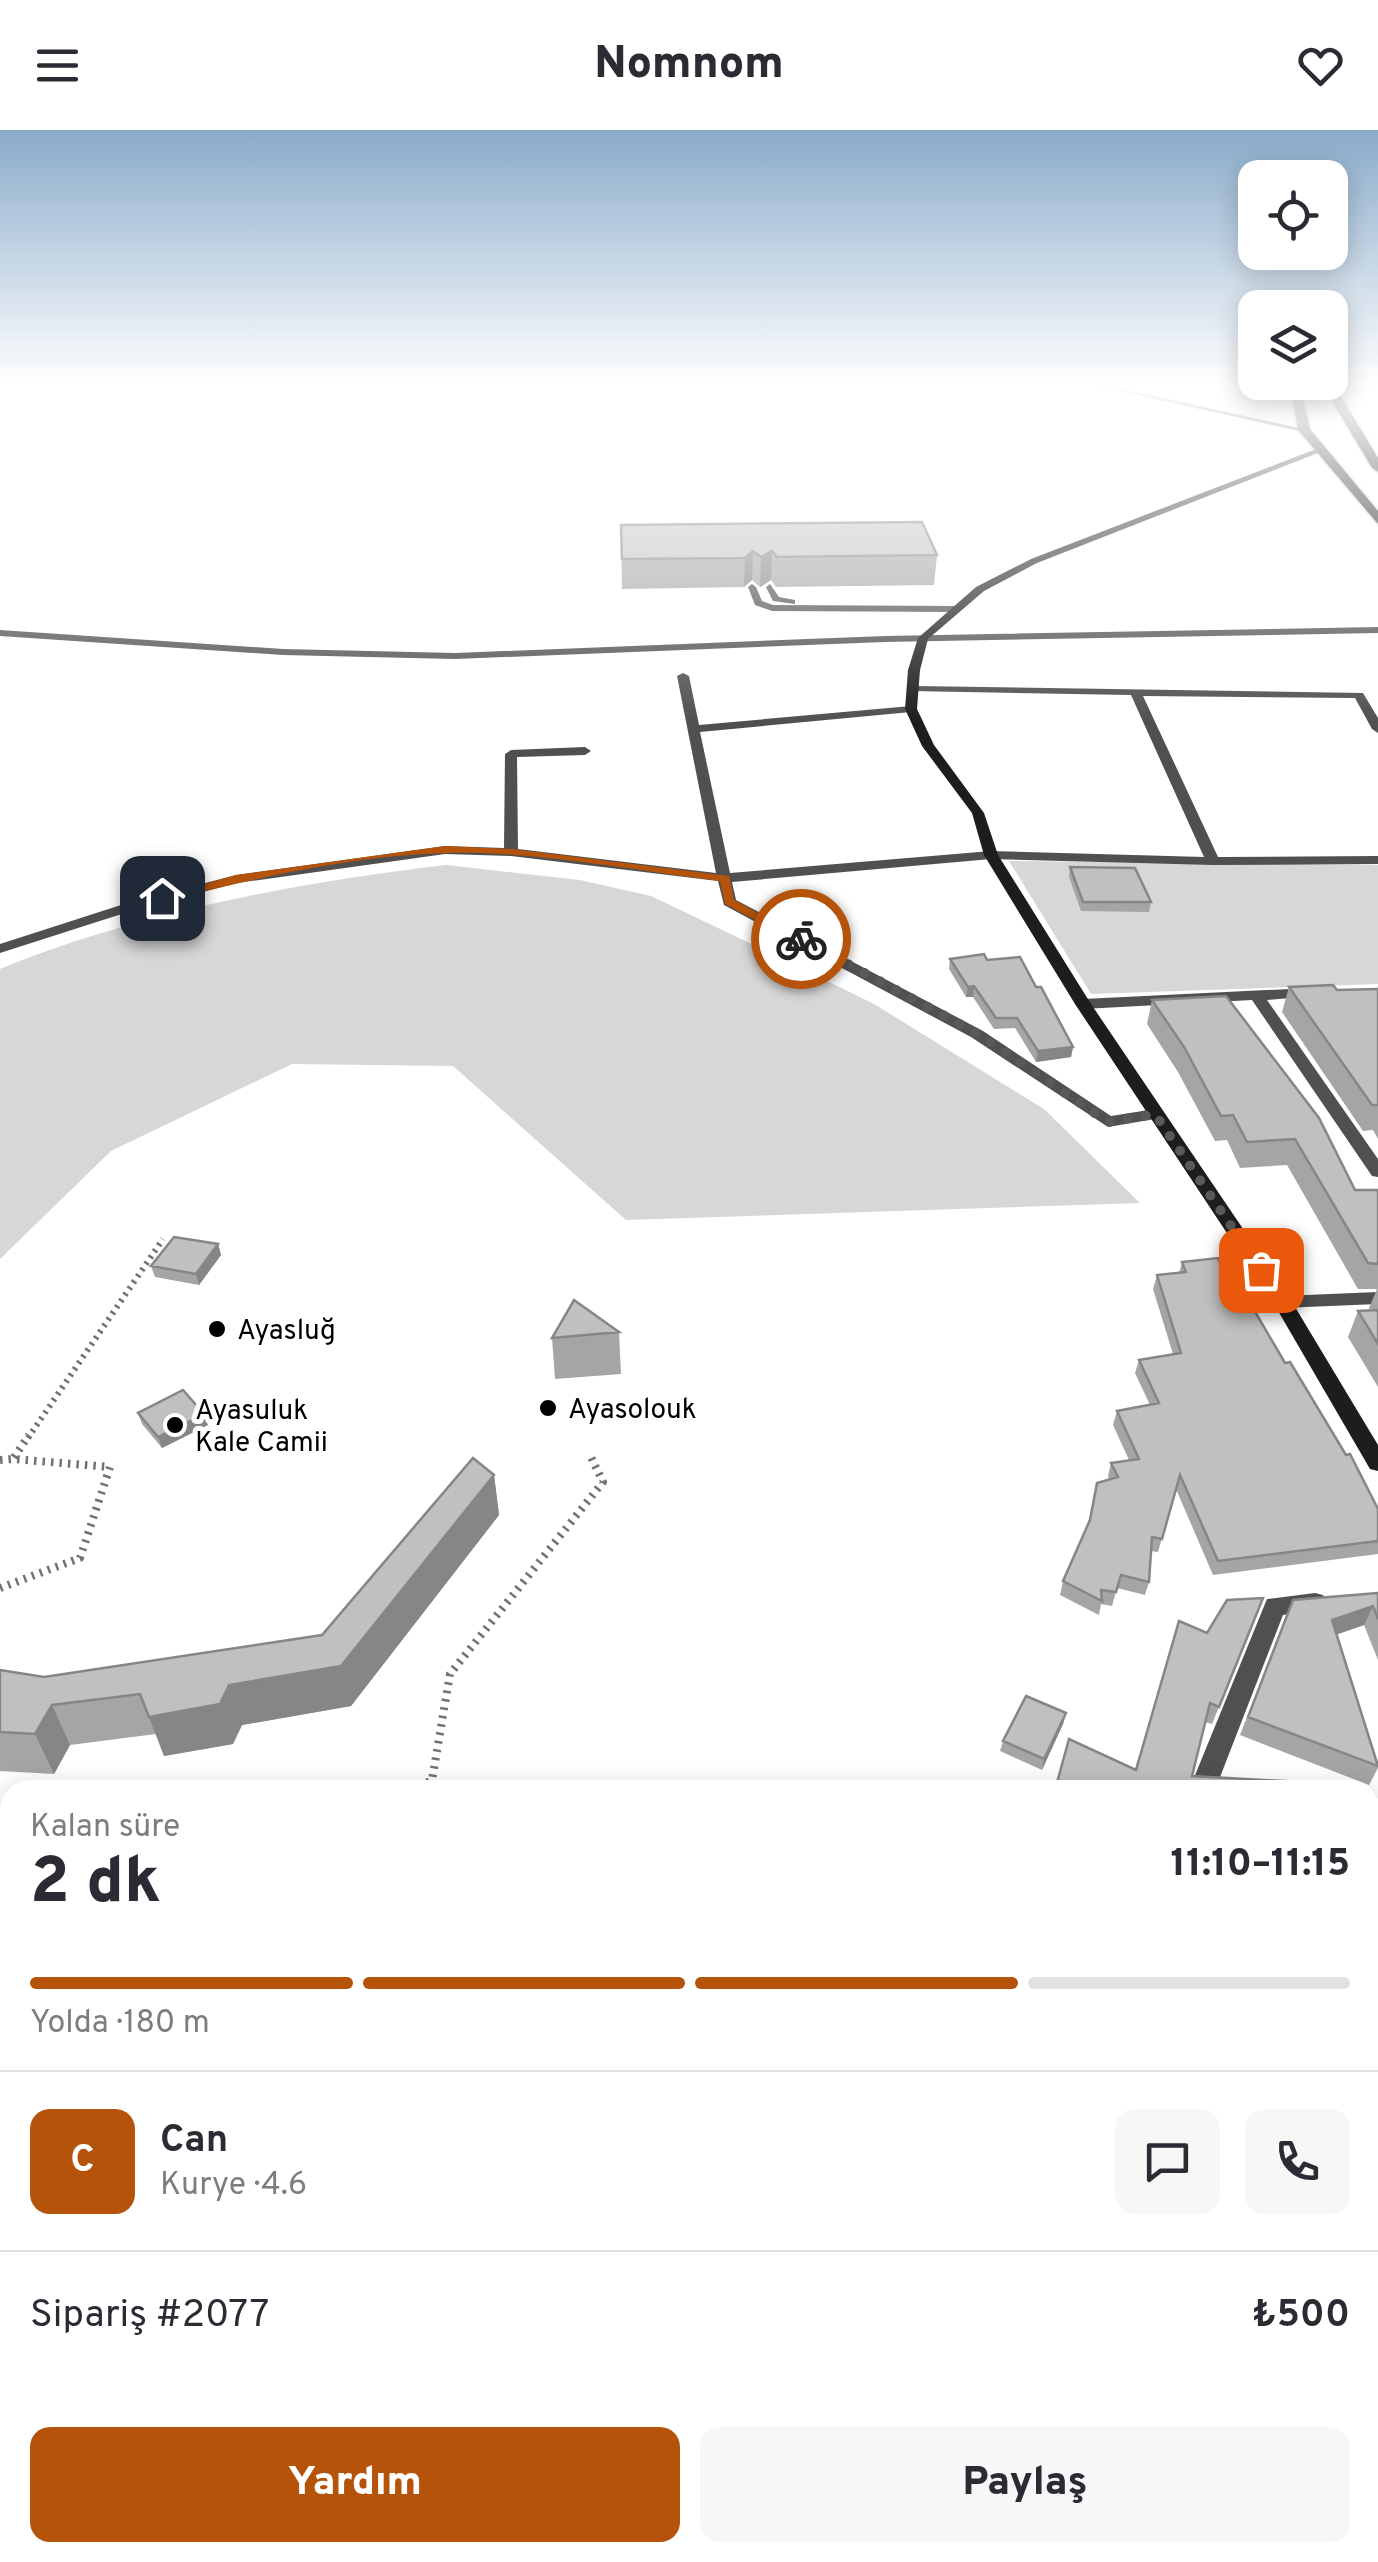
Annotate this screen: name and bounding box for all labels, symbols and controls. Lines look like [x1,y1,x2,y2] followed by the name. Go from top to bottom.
[594,37,784,94] text: Nomnom
[30,38,85,93] icon: menu
[1293,38,1348,93] icon: heart
[1238,160,1348,400] map controls
[1238,160,1348,270] button: locate
[1238,290,1348,400] button: layers
[120,856,205,941] pin
[135,871,190,926] icon: home
[751,889,851,989] courier
[774,912,829,967] icon: bike
[1219,1228,1304,1313] pin
[1234,1243,1289,1298] icon: bag
[237,1314,336,1350] place label: Ayasluğ
[206,1318,228,1340] marker: Ayasluğ
[568,1393,697,1429] place label: Ayasolouk
[195,1394,328,1462] place label: Ayasuluk Kale Camii
[537,1397,559,1419] marker: Ayasolouk
[164,1414,186,1436] marker: Ayasuluk Kale Camii
[30,1808,180,1848] text: Kalan süre
[1171,1841,1350,1890] text: 11:10–11:15
[30,1844,161,1926] text: 2 dk
[30,2004,210,2044] text: Yolda · 180 m
[1115,2109,1220,2214] button: chat
[1245,2109,1350,2214] button: phone
[160,2117,228,2166] text: Can
[70,2137,95,2186] text: C
[160,2166,307,2206] text: Kurye · 4.6
[30,2292,269,2341] text: Sipariş #2077
[1252,2292,1350,2341] text: ₺500
[30,2427,680,2542] button: Yardım
[700,2427,1350,2542] button: Paylaş

